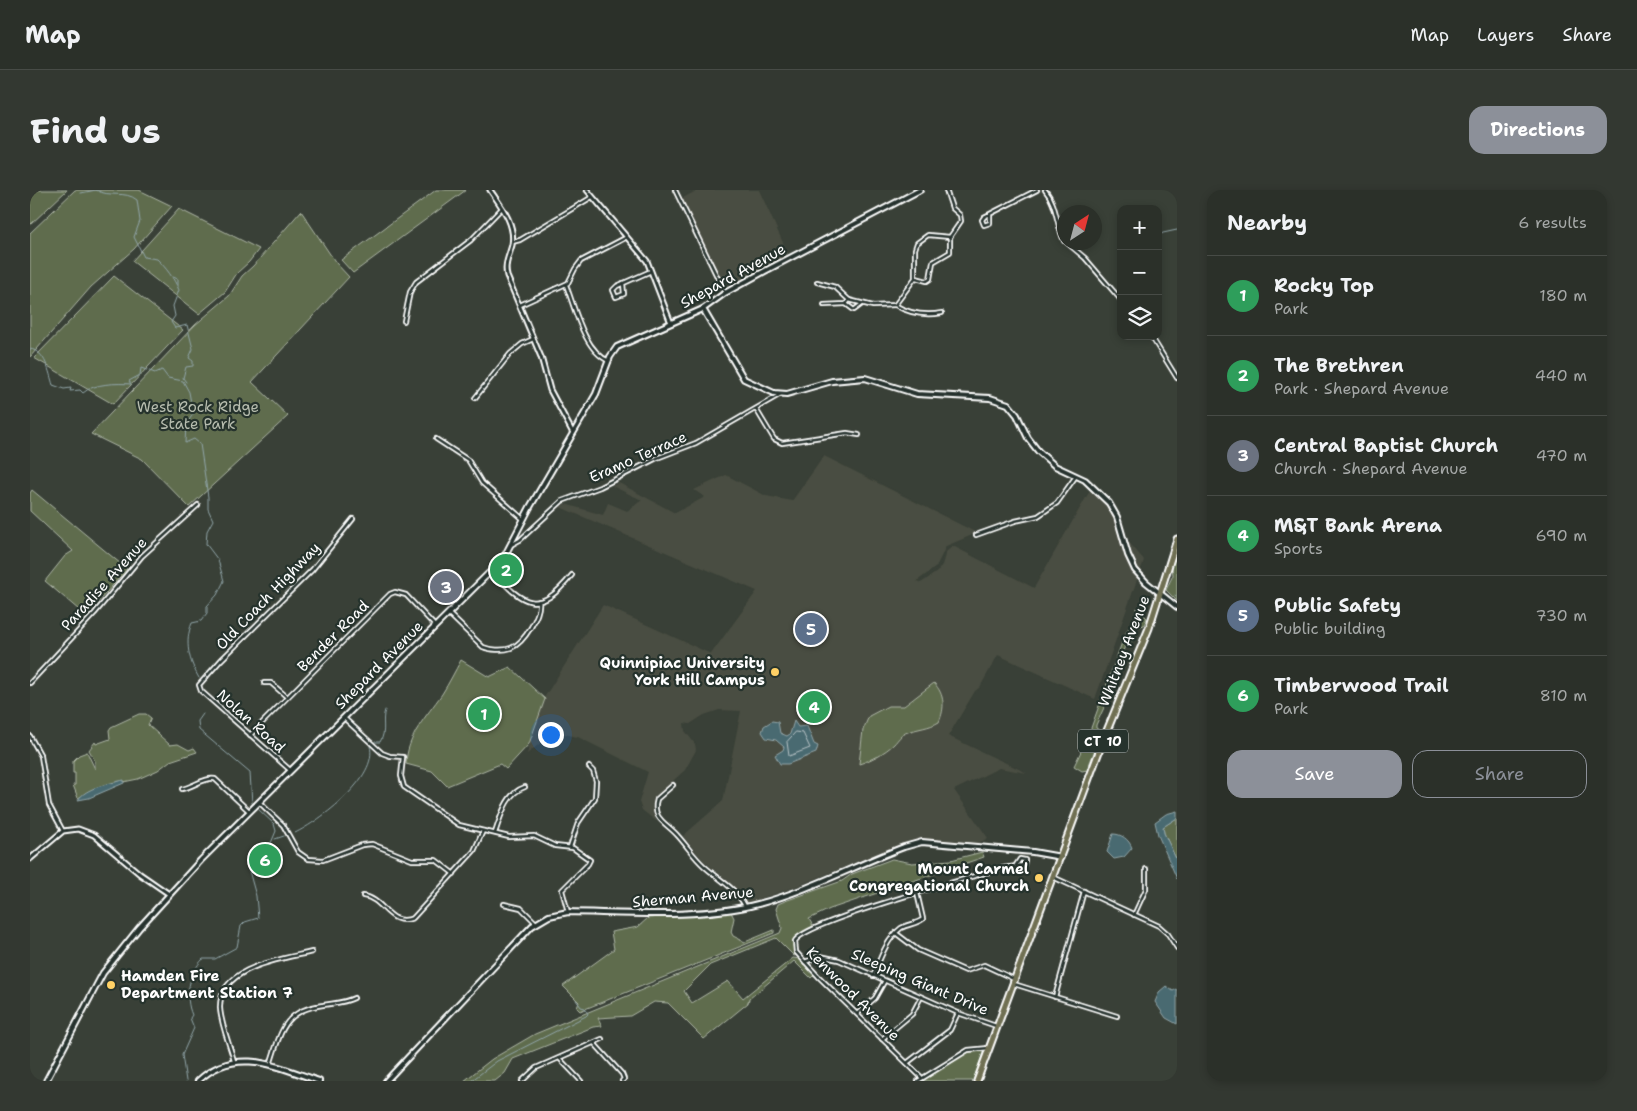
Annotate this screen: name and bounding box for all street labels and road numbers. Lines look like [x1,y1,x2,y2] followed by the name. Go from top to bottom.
[677,239,789,313] street label: Shepard Avenue
[586,427,690,487] street label: Eramo Terrace
[57,533,151,635] street label: Paradise Avenue
[211,538,325,654] street label: Old Coach Highway
[1094,592,1154,710] street label: Whitney Avenue
[293,595,374,676] street label: Bender Road
[330,616,428,714] street label: Shepard Avenue
[212,685,290,758] street label: Nolan Road
[1078,730,1128,752] road number: CT 10
[632,882,754,912] street label: Sherman Avenue
[802,943,904,1045] street label: Kenwood Avenue
[848,944,992,1020] street label: Sleeping Giant Drive

